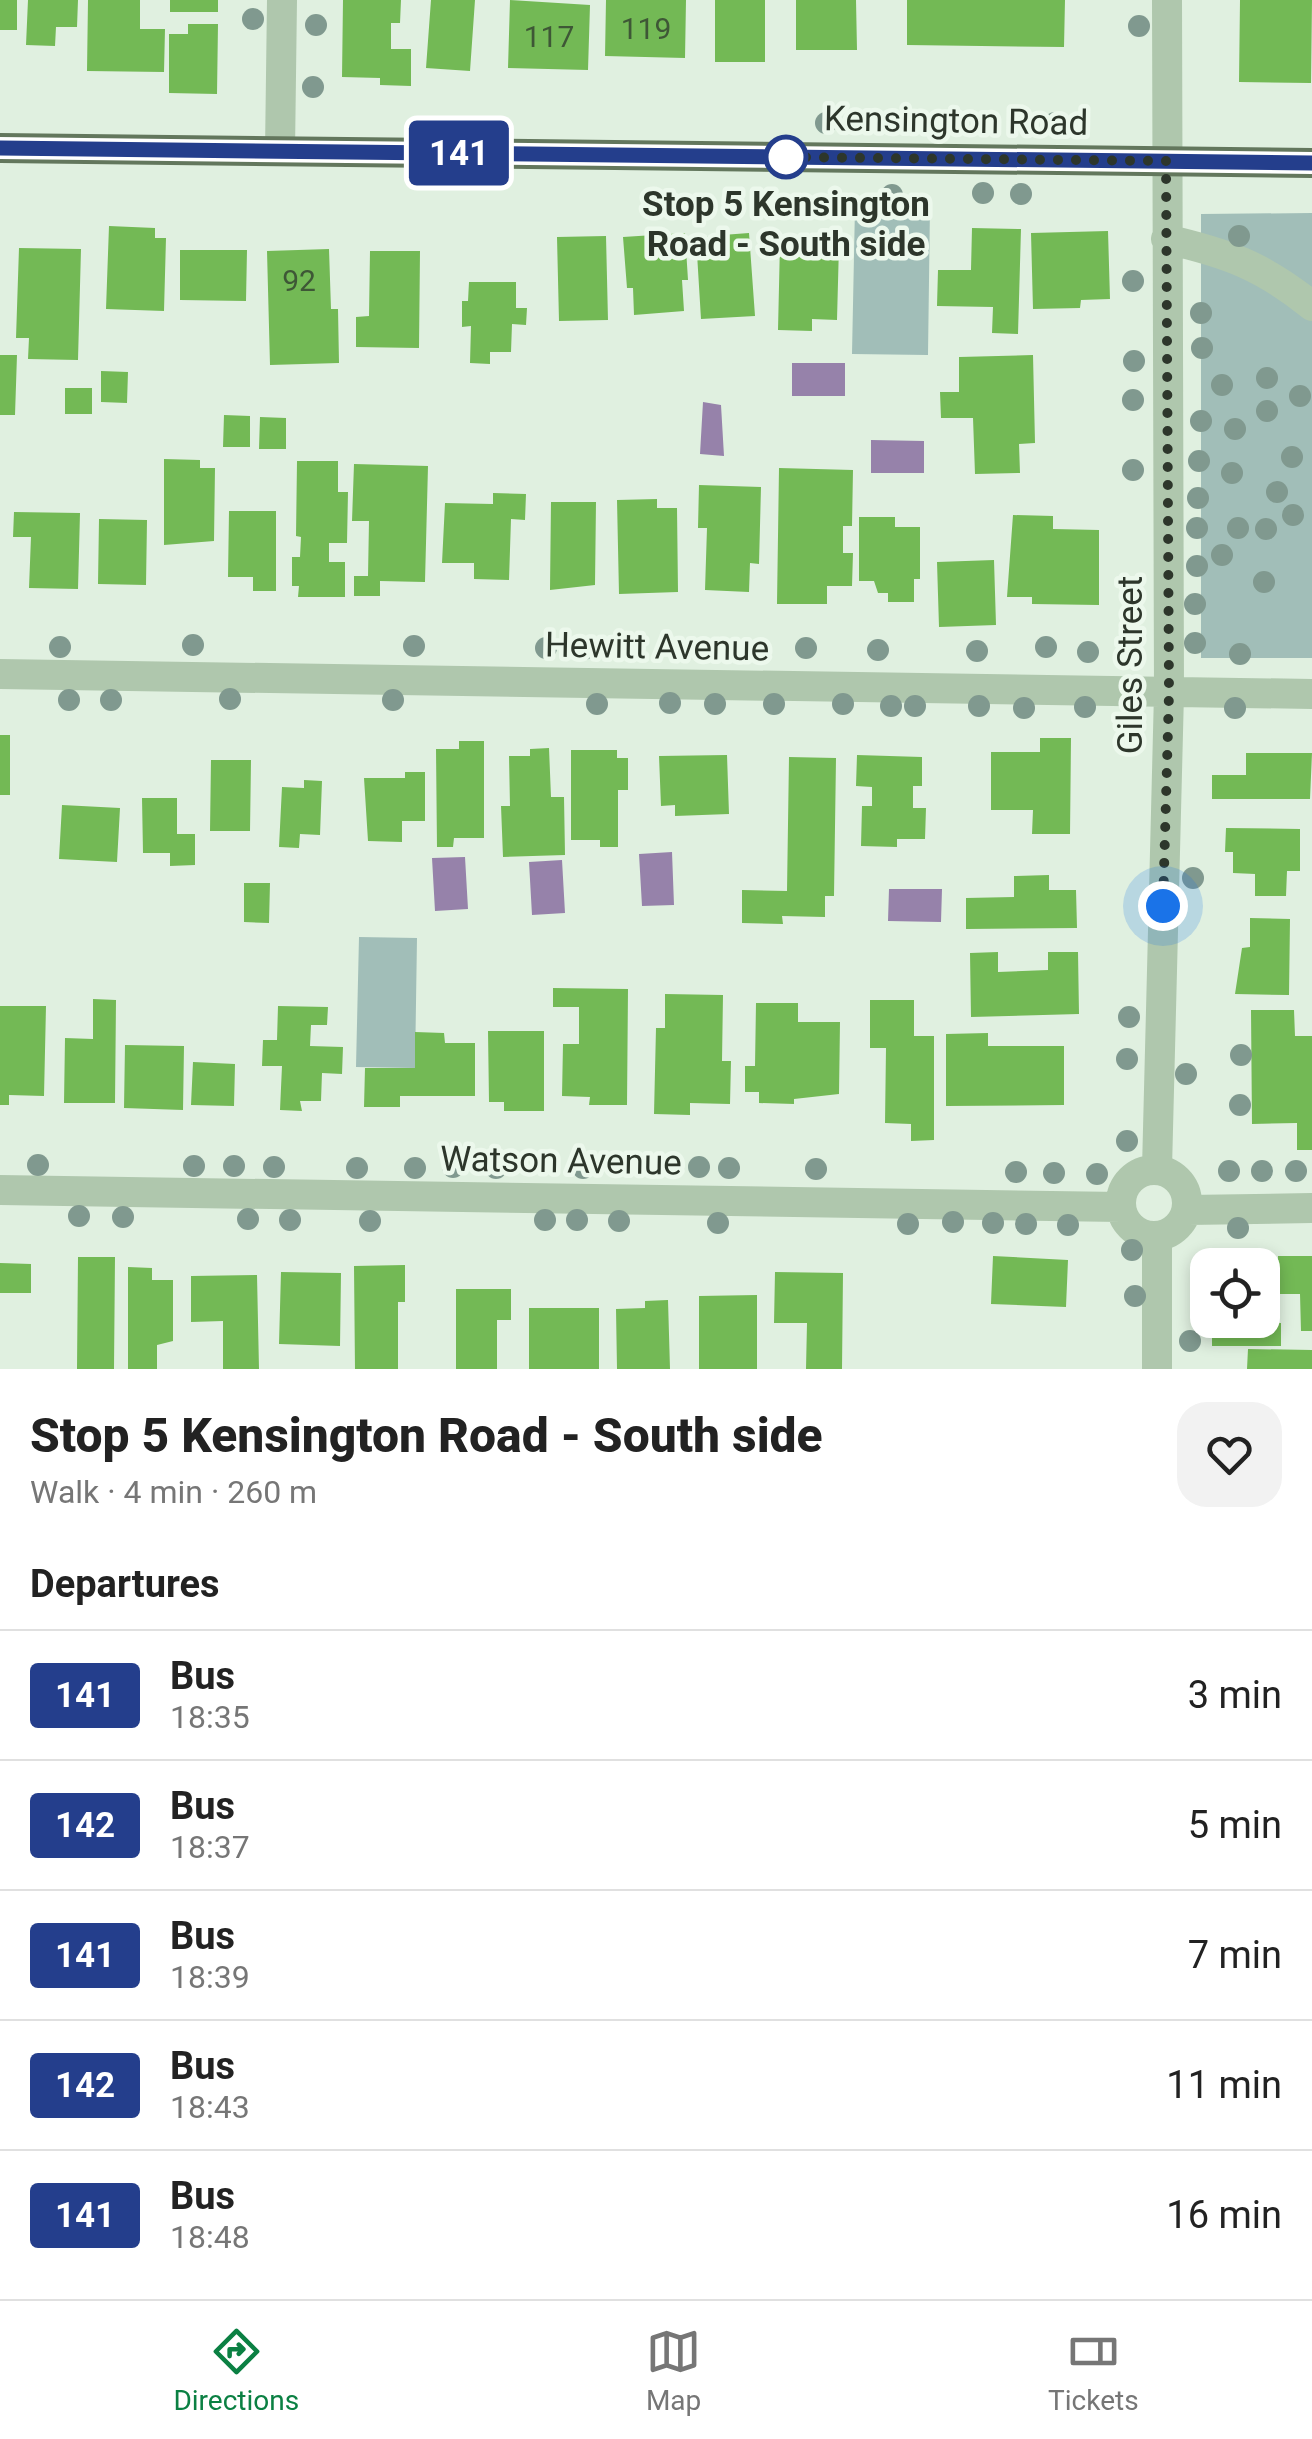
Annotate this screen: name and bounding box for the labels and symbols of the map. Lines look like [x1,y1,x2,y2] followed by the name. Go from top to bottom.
[621,11,671,46] house number: 119
[524,19,574,54] house number: 117
[823,98,1089,144] street label: Kensington Road
[402,120,516,186] line badge: 141
[765,136,807,178] marker: Stop 5 Kensington Road - South side
[642,184,930,265] place label: Stop 5 Kensington Road - South side
[282,263,316,298] house number: 92
[1110,576,1151,754] street label: Giles Street
[544,625,770,669] street label: Hewitt Avenue
[1138,881,1188,931] your location
[440,1138,682,1184] street label: Watson Avenue

